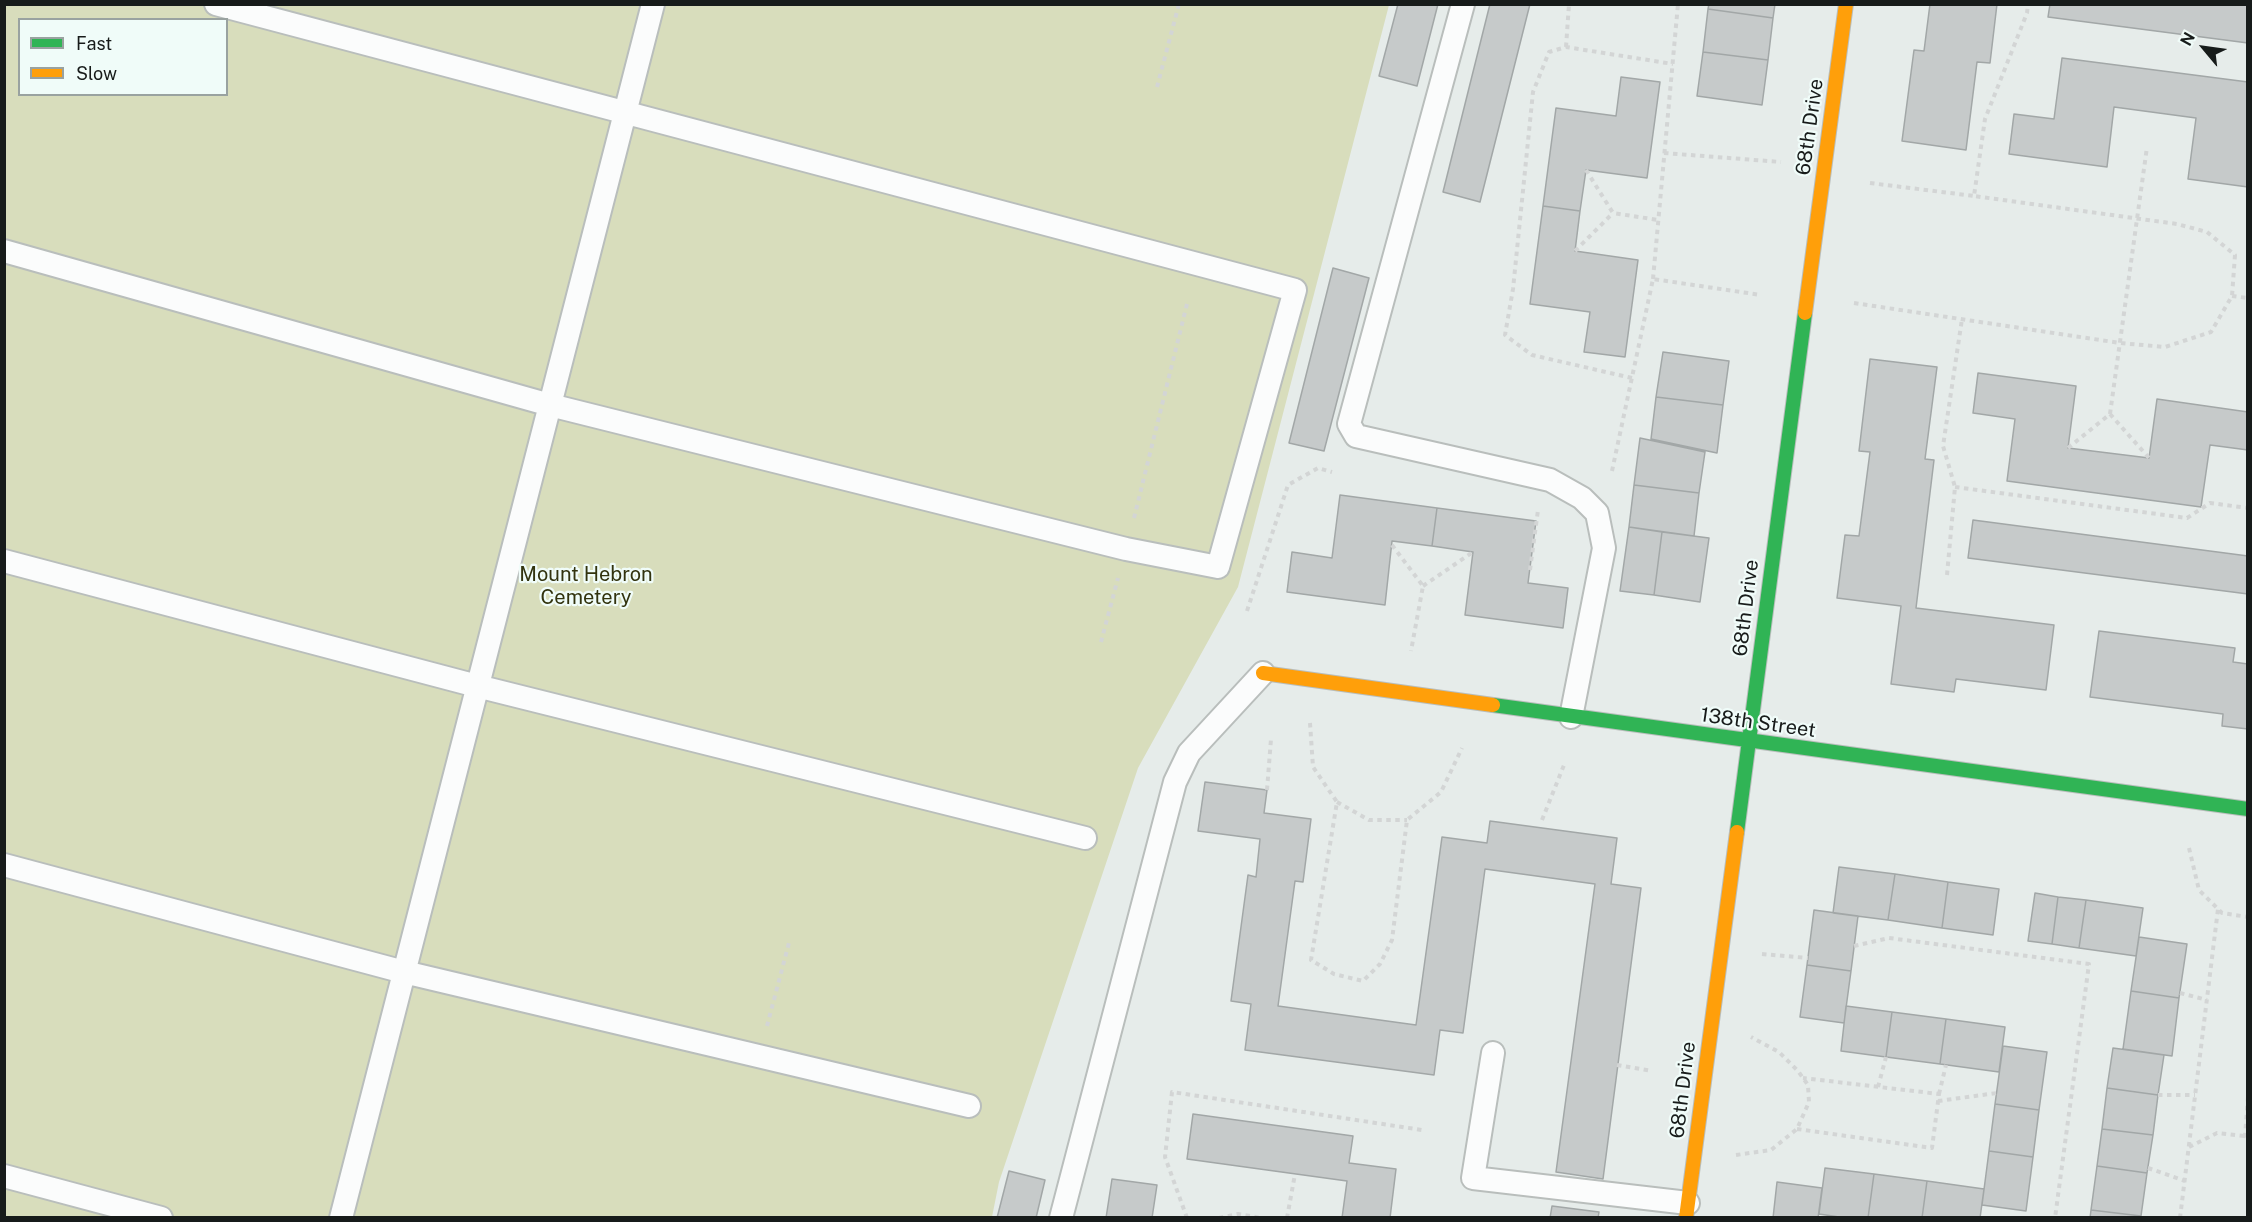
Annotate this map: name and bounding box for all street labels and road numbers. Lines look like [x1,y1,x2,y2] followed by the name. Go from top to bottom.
[1791,77,1829,177] street label: 68th Drive
[1728,558,1764,658] street label: 68th Drive
[1699,703,1817,743] street label: 138th Street
[1665,1040,1701,1140] street label: 68th Drive

